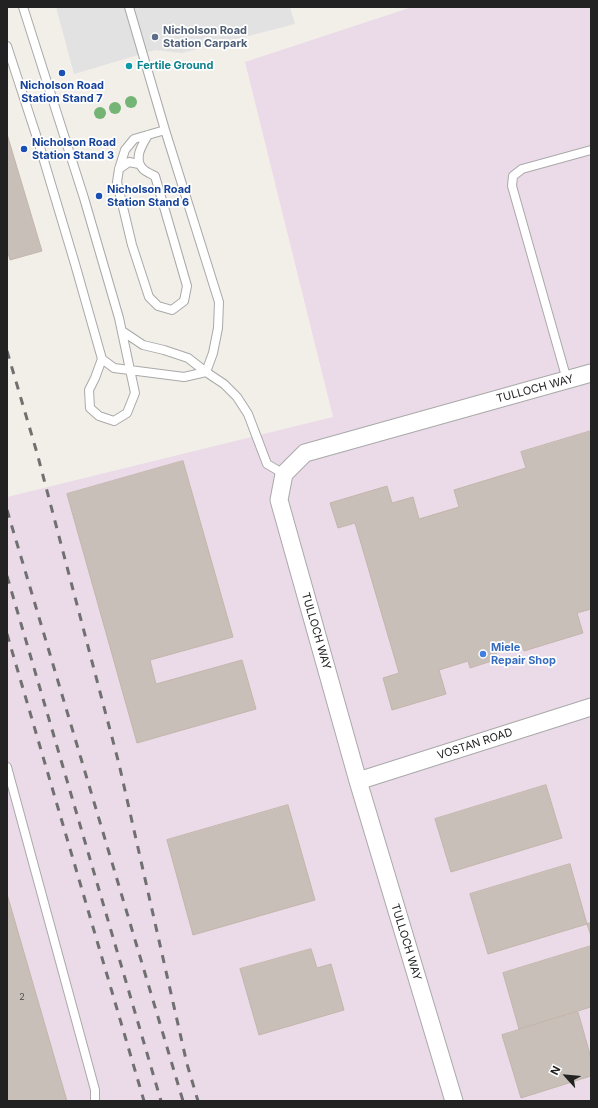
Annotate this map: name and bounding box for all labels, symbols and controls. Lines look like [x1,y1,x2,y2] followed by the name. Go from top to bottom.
[163,24,247,50] place label: Nicholson Road Station Carpark
[150,32,160,42] marker: Nicholson Road Station Carpark
[137,59,213,73] place label: Fertile Ground
[124,61,134,71] marker: Fertile Ground
[57,68,67,78] marker: Nicholson Road Station Stand 7
[20,79,104,105] place label: Nicholson Road Station Stand 7
[32,136,116,162] place label: Nicholson Road Station Stand 3
[19,144,29,154] marker: Nicholson Road Station Stand 3
[107,183,191,209] place label: Nicholson Road Station Stand 6
[94,191,104,201] marker: Nicholson Road Station Stand 6
[495,372,575,406] street label: TULLOCH WAY
[299,591,333,671] street label: TULLOCH WAY
[491,641,556,667] place label: Miele Repair Shop
[478,649,488,659] marker: Miele Repair Shop
[436,726,514,762] street label: VOSTAN ROAD
[388,902,424,982] street label: TULLOCH WAY
[19,992,25,1002] house number: 2
[546,1056,586,1096] north arrow
[547,1064,563,1077] text: N

